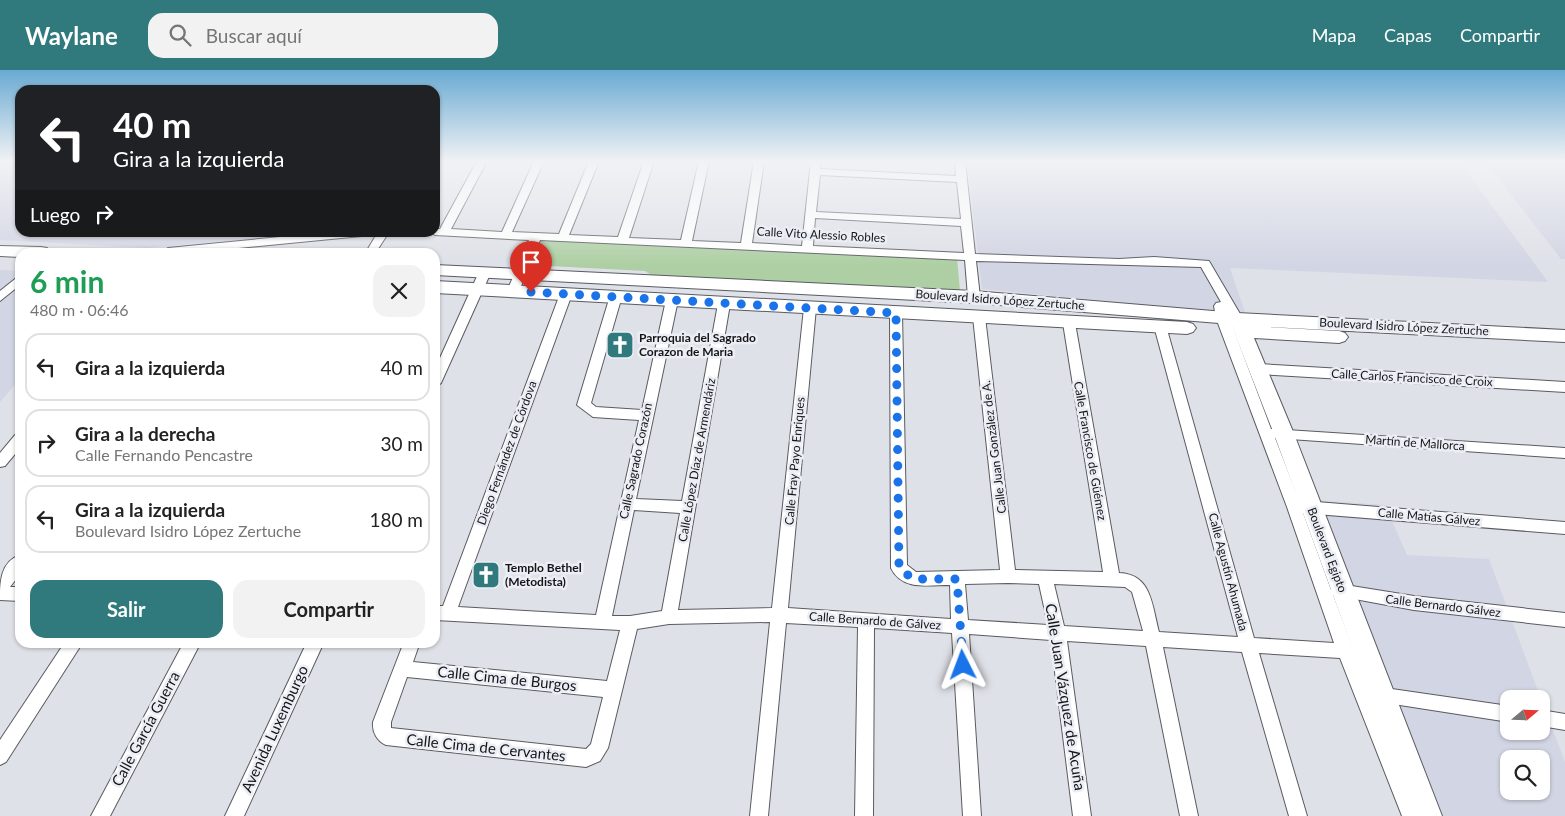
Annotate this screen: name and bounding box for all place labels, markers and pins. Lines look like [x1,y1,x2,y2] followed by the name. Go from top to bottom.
[510,241,552,292] pin
[605,330,635,360] church icon: Parroquia del Sagrado Corazon de Maria
[639,330,756,359] place label: Parroquia del Sagrado Corazon de Maria
[471,560,501,590] church icon: Templo Bethel (Metodista)
[505,560,582,589] place label: Templo Bethel (Metodista)

